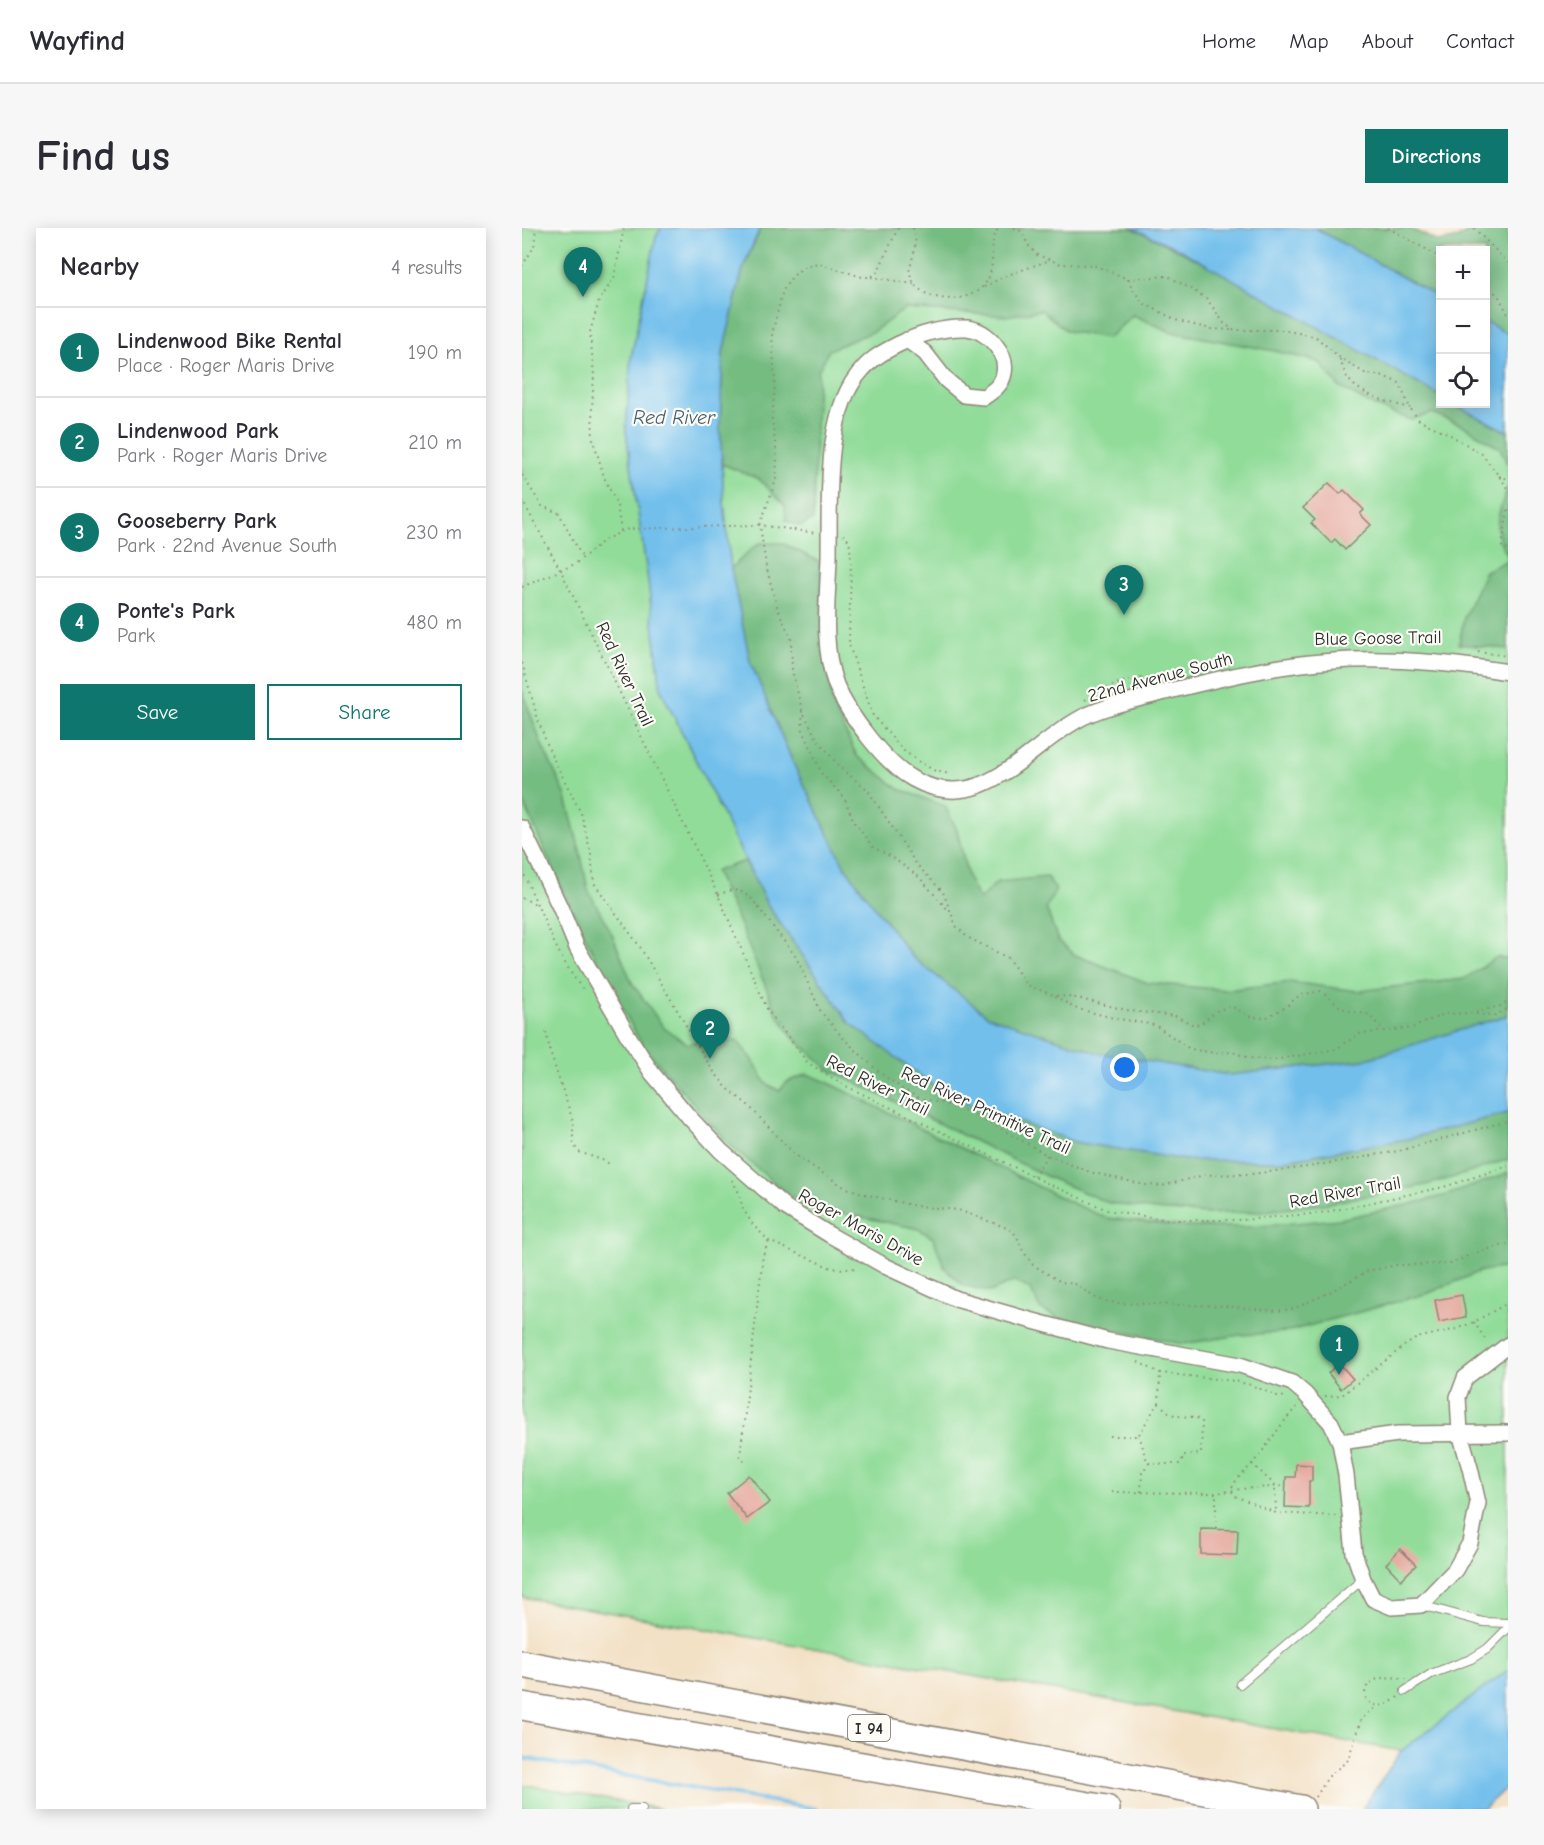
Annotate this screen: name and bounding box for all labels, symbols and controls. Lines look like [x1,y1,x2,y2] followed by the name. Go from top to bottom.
[30,25,125,57] text: Wayfind
[1202,29,1256,53] text: Home
[1289,29,1329,53] text: Map
[1362,29,1413,53] text: About
[1446,29,1514,53] text: Contact
[1365,129,1508,183] button: Directions
[36,132,170,181] text: Find us
[1436,246,1490,408] map controls
[1436,246,1490,300] button: +
[564,248,602,297] pin: 4
[60,252,139,282] text: Nearby
[391,256,462,279] text: 4 results
[1436,300,1490,354] button: −
[117,328,342,354] text: Lindenwood Bike Rental
[76,341,83,364] text: 1
[408,341,462,364] text: 190 m
[117,354,335,377] text: Place · Roger Maris Drive
[1436,354,1490,408] button: locate
[633,406,716,429] water label: Red River
[117,418,278,444] text: Lindenwood Park
[75,431,84,454] text: 2
[408,431,462,454] text: 210 m
[117,444,327,467] text: Park · Roger Maris Drive
[117,508,276,534] text: Gooseberry Park
[75,521,84,544] text: 3
[406,521,462,544] text: 230 m
[117,534,337,557] text: Park · 22nd Avenue South
[1104,566,1144,615] pin: 3
[117,598,235,624] text: Ponte's Park
[75,611,84,634] text: 4
[407,611,462,634] text: 480 m
[591,619,658,730] street label: Red River Trail
[117,624,155,647] text: Park
[1314,627,1442,650] street label: Blue Goose Trail
[1086,648,1235,707] street label: 22nd Avenue South
[60,684,255,740] button: Save
[267,684,462,740] button: Share
[690,1010,729,1059] pin: 2
[823,1050,933,1120] street label: Red River Trail
[1110,1053,1139,1082] your location
[898,1062,1074,1159] street label: Red River Primitive Trail
[1288,1172,1402,1213] street label: Red River Trail
[795,1184,927,1270] street label: Roger Maris Drive
[1320,1326,1358,1375] pin: 1
[848,1715,890,1741] road number: I 94

